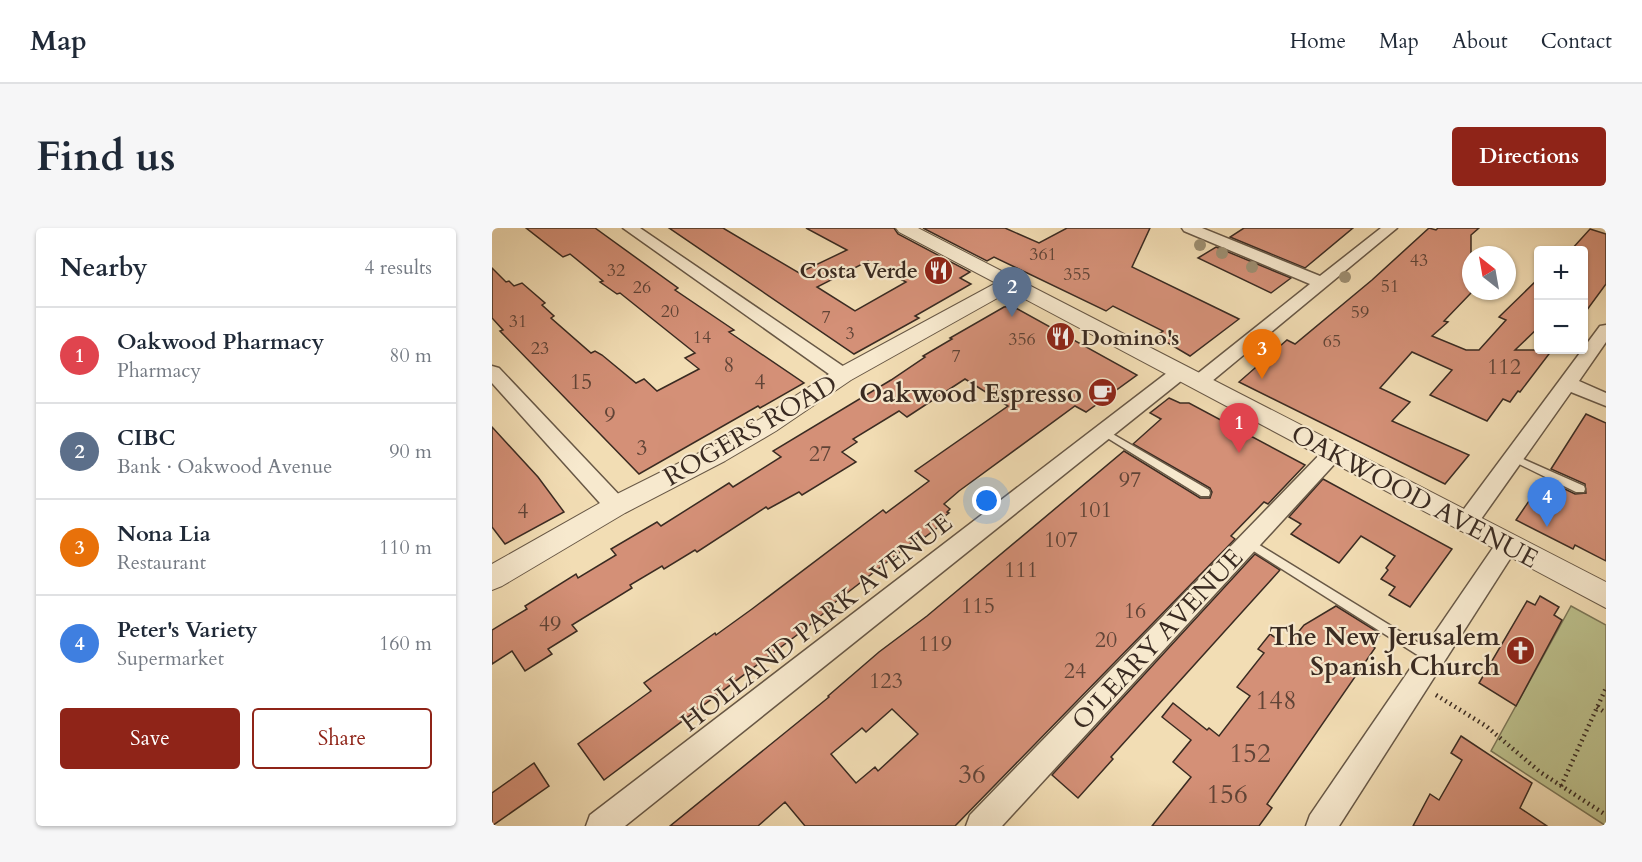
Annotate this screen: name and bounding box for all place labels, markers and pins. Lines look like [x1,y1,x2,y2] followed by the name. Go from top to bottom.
[923,254,955,286] restaurant icon: Costa Verde
[800,256,918,286] place label: Costa Verde
[992,268,1032,317] pin: 2
[1044,321,1076,353] restaurant icon: Domino's
[1081,323,1179,353] place label: Domino's
[1242,330,1282,379] pin: 3
[859,376,1082,411] place label: Oakwood Espresso
[1087,377,1119,409] cafe icon: Oakwood Espresso
[1220,404,1258,453] pin: 1
[1528,478,1566,527] pin: 4
[1269,619,1500,684] place label: The New Jerusalem Spanish Church
[1505,635,1537,667] church icon: The New Jerusalem Spanish Church

